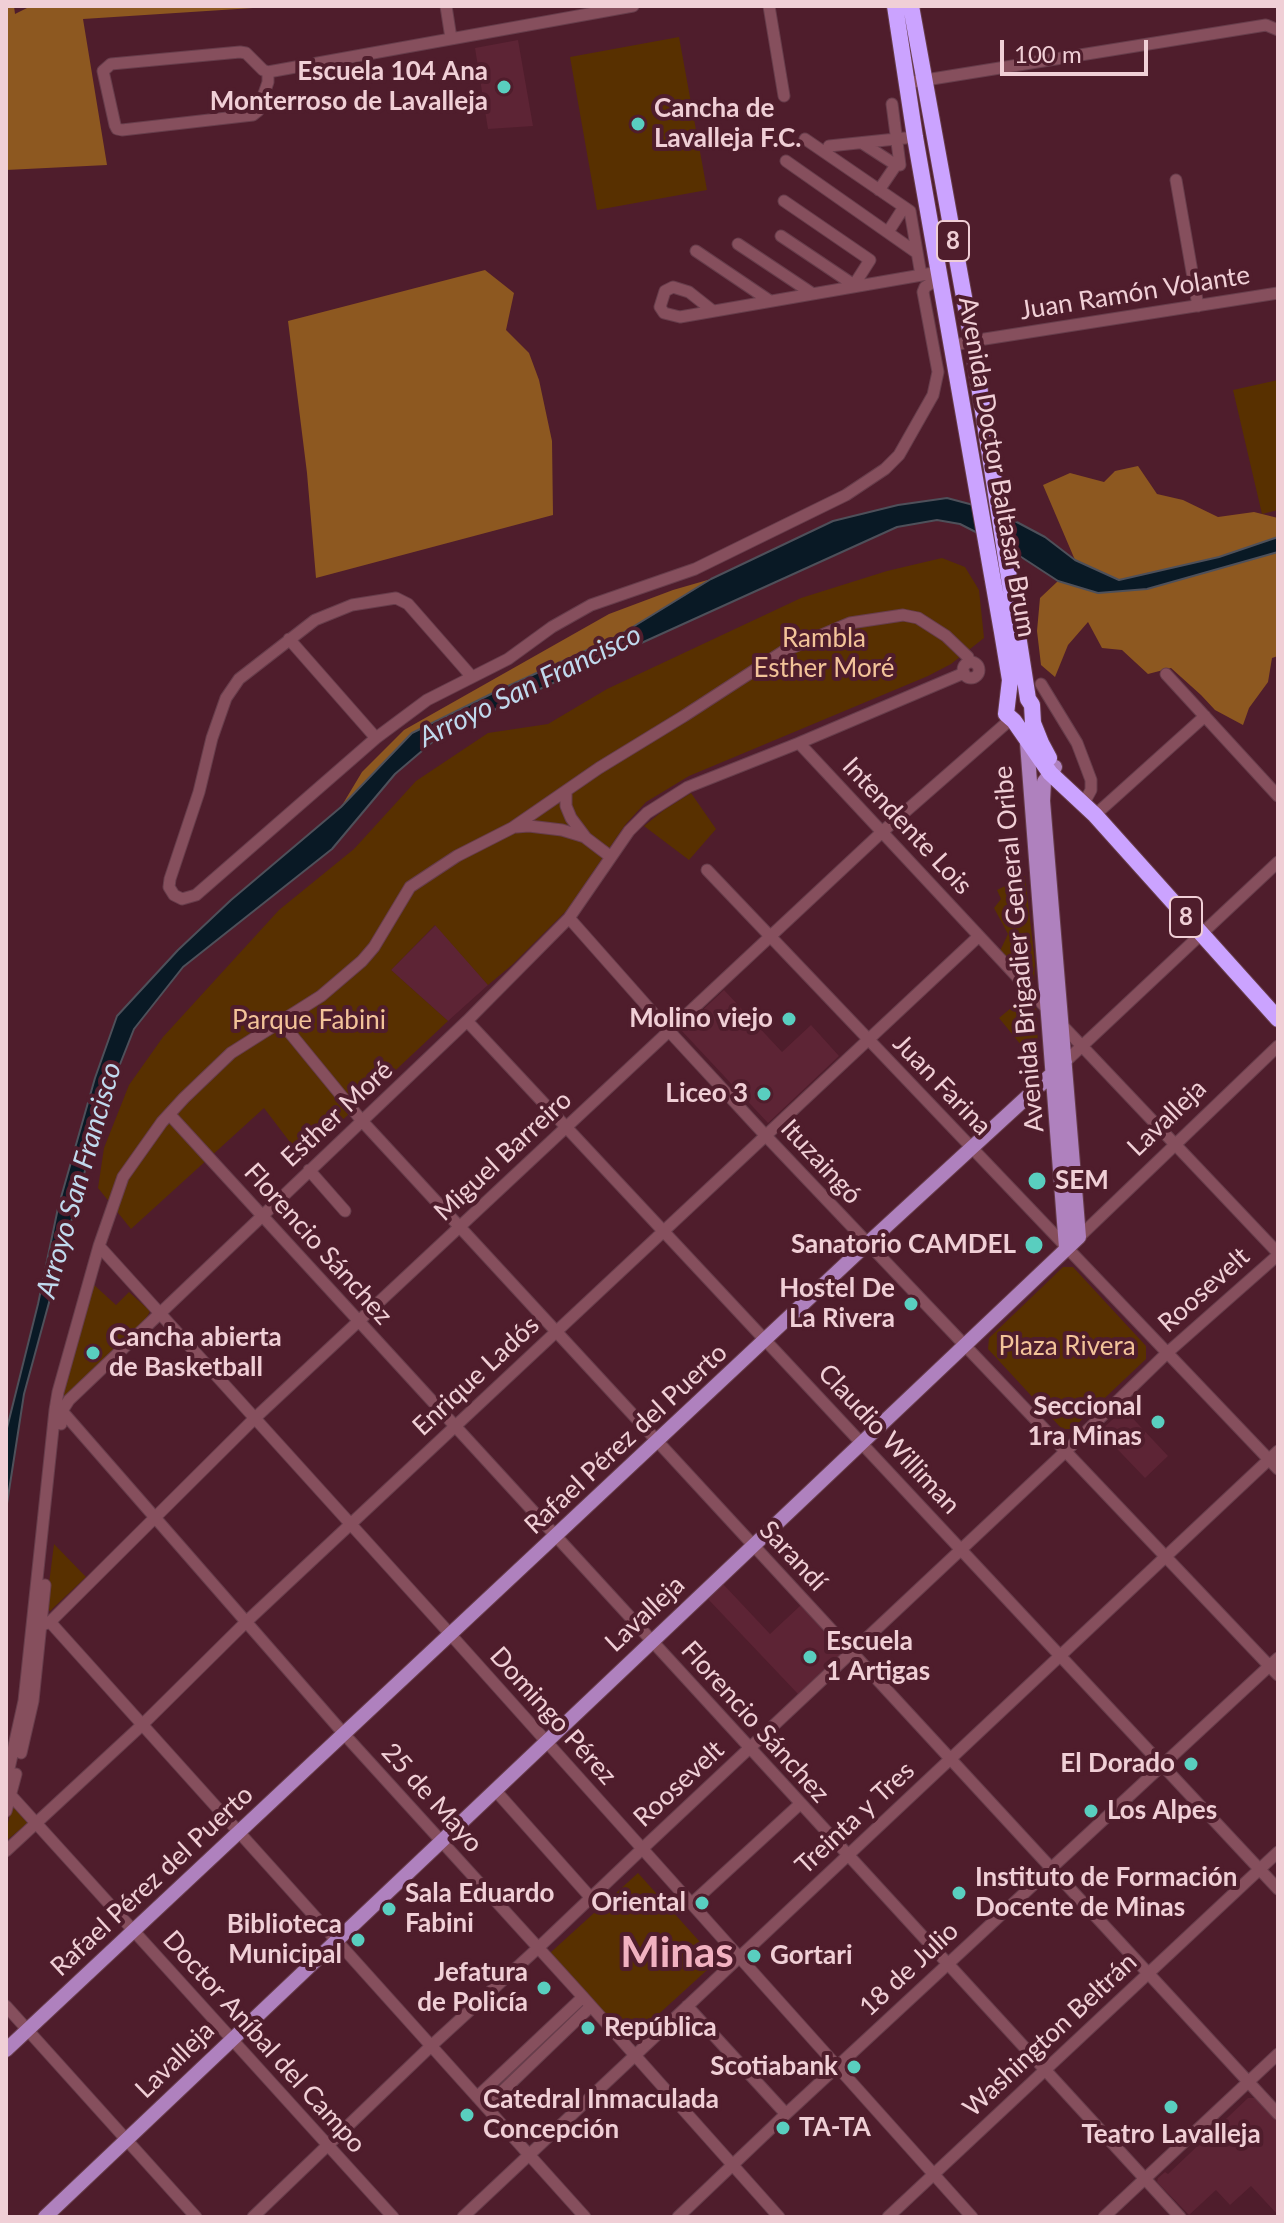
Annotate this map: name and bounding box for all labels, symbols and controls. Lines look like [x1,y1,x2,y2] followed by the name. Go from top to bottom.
[1004,24,1152,74] scale bar
[1014,39,1082,68] text: 100 m
[210,56,488,118] place label: Escuela 104 Ana Monterroso de Lavalleja
[495,78,513,96] marker: Escuela 104 Ana Monterroso de Lavalleja
[654,93,801,154] place label: Cancha de Lavalleja F.C.
[629,115,647,133] marker: Cancha de Lavalleja F.C.
[937,221,969,261] road number: 8
[1018,259,1252,327] street label: Juan Ramón Volante
[952,294,1042,640] street label: Avenida Doctor Baltasar Brum
[413,618,647,754] water label: Arroyo San Francisco
[754,623,894,684] park label: Rambla Esther Moré
[836,751,978,901] street label: Intendente Lois
[987,764,1051,1134] street label: Avenida Brigadier General Oribe
[1170,897,1202,937] road number: 8
[629,1003,773,1035] place label: Molino viejo
[232,1005,386,1037] park label: Parque Fabini
[780,1010,798,1028] marker: Molino viejo
[886,1028,998,1142] street label: Juan Farina
[275,1055,399,1173] street label: Esther Moré
[29,1058,129,1302] water label: Arroyo San Francisco
[1121,1073,1213,1163] street label: Lavalleja
[665,1078,748,1110] place label: Liceo 3
[428,1084,578,1228] street label: Miguel Barreiro
[755,1085,773,1103] marker: Liceo 3
[774,1113,868,1211] street label: Ituzaingó
[237,1157,399,1331] street label: Florencio Sánchez
[1055,1165,1109,1197] place label: SEM
[1026,1170,1048,1192] marker: SEM
[791,1229,1016,1261] place label: Sanatorio CAMDEL
[1023,1234,1045,1256] marker: Sanatorio CAMDEL
[1152,1241,1256,1339] street label: Roosevelt
[779,1273,895,1334] place label: Hostel De La Rivera
[902,1295,920,1313] marker: Hostel De La Rivera
[406,1310,546,1442] street label: Enrique Ladós
[109,1322,282,1384] place label: Cancha abierta de Basketball
[998,1331,1136,1363] park label: Plaza Rivera
[518,1337,734,1541] street label: Rafael Pérez del Puerto
[84,1344,102,1362] marker: Cancha abierta de Basketball
[812,1358,966,1520] street label: Claudio Williman
[1028,1391,1142,1452] place label: Seccional 1ra Minas
[1149,1413,1167,1431] marker: Seccional 1ra Minas
[753,1515,833,1597] street label: Sarandí
[599,1569,691,1659] street label: Lavalleja
[826,1626,930,1688] place label: Escuela 1 Artigas
[674,1635,836,1809] street label: Florencio Sánchez
[483,1641,623,1791] street label: Domingo Pérez
[801,1648,819,1666] marker: Escuela 1 Artigas
[627,1734,731,1834] street label: Roosevelt
[375,1737,489,1859] street label: 25 de Mayo
[1060,1748,1175,1780] place label: El Dorado
[789,1755,921,1881] street label: Treinta y Tres
[1182,1755,1200,1773] marker: El Dorado
[44,1779,260,1983] street label: Rafael Pérez del Puerto
[1107,1795,1217,1827] place label: Los Alpes
[1082,1802,1100,1820] marker: Los Alpes
[975,1862,1237,1924] place label: Instituto de Formación Docente de Minas
[405,1878,554,1940] place label: Sala Eduardo Fabini
[950,1884,968,1902] marker: Instituto de Formación Docente de Minas
[591,1887,686,1919] place label: Oriental
[693,1894,711,1912] marker: Oriental
[380,1900,398,1918] marker: Sala Eduardo Fabini
[227,1909,342,1970] place label: Biblioteca Municipal
[853,1915,965,2023] street label: 18 de Julio
[156,1925,372,2159] street label: Doctor Aníbal del Campo
[620,1928,734,1978] district label: Minas
[349,1931,367,1949] marker: Biblioteca Municipal
[770,1940,853,1972] place label: Gortari
[745,1947,763,1965] marker: Gortari
[957,1947,1143,2123] street label: Washington Beltrán
[417,1957,528,2018] place label: Jefatura de Policía
[535,1979,553,1997] marker: Jefatura de Policía
[604,2012,717,2044] place label: República
[129,2015,221,2105] street label: Lavalleja
[579,2019,597,2037] marker: República
[710,2051,838,2083] place label: Scotiabank
[845,2058,863,2076] marker: Scotiabank
[483,2084,719,2146] place label: Catedral Inmaculada Concepción
[1162,2098,1180,2116] marker: Teatro Lavalleja
[458,2106,476,2124] marker: Catedral Inmaculada Concepción
[799,2112,871,2144] place label: TA-TA
[774,2119,792,2137] marker: TA-TA
[1081,2119,1261,2151] place label: Teatro Lavalleja

